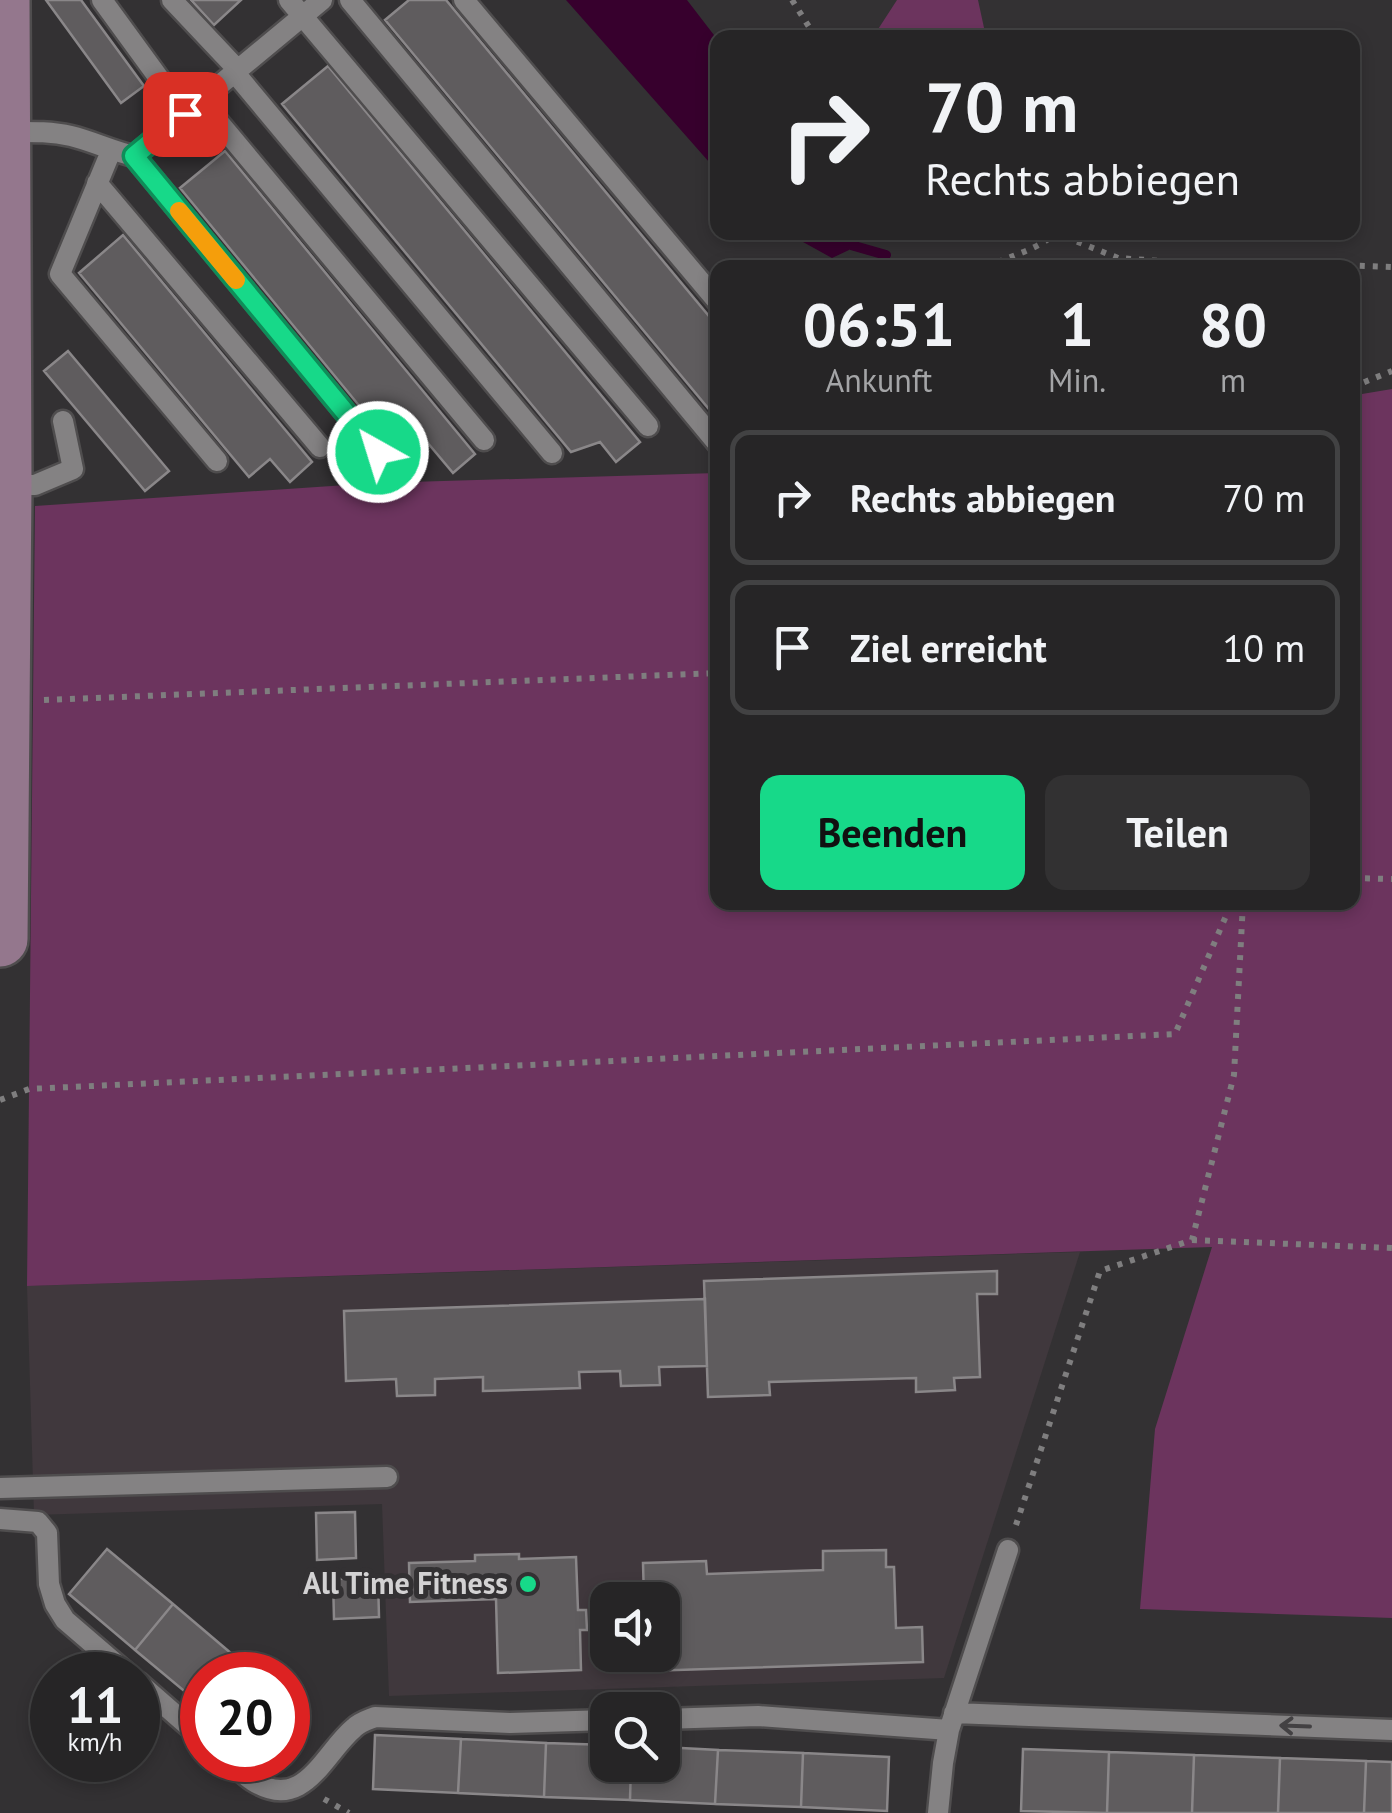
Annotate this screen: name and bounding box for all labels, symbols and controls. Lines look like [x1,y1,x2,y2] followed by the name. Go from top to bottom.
[925,61,1078,151] text: 70 m
[760,70,890,200] icon: right
[143,72,228,157] pin
[158,87,213,142] icon: arrive
[925,149,1240,207] text: Rechts abbiegen
[803,285,955,363] text: 06:51
[1060,285,1094,363] text: 1
[1199,285,1267,363] text: 80
[826,359,932,401] text: Ankunft
[1048,359,1106,401] text: Min.
[1220,359,1246,401] text: m
[326,400,430,504] position arrow
[765,470,820,525] icon: right
[850,473,1116,522] text: Rechts abbiegen
[1223,473,1305,522] text: 70 m
[765,620,820,675] icon: arrive
[850,623,1047,672] text: Ziel erreicht
[1223,623,1305,672] text: 10 m
[760,775,1025,890] button: Beenden
[1045,775,1310,890] button: Teilen
[303,1563,508,1602] place label: All Time Fitness
[517,1573,539,1595] marker: All Time Fitness
[590,1582,680,1782] map controls
[590,1582,680,1672] button: sound
[180,1652,310,1782] speed limit sign: 20
[67,1672,123,1737] text: 11
[590,1692,680,1782] button: search
[1279,1717,1311,1736] one-way arrow
[68,1726,122,1758] text: km/h

